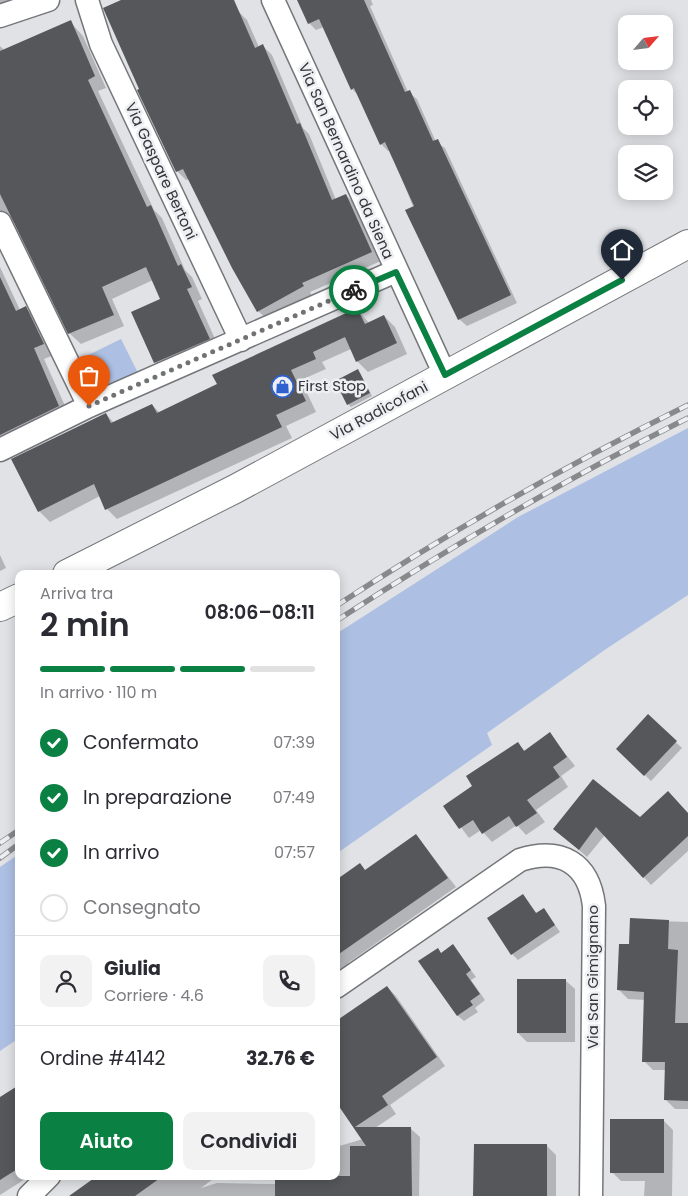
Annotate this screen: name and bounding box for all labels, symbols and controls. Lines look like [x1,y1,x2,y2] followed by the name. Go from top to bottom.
[618,15,672,70] north arrow
[618,15,673,200] map controls
[294,59,399,262] street label: Via San Bernardino da Siena
[618,80,673,135] button: locate
[120,99,203,243] street label: Via Gaspare Bertoni
[618,145,673,200] button: layers
[601,229,643,280] pin
[608,236,636,264] icon: home
[329,265,379,315] courier
[340,276,368,304] icon: bike
[68,355,110,406] pin
[75,362,103,390] icon: bag
[270,374,294,398] shop icon: First Stop
[298,375,366,396] place label: First Stop
[326,376,431,445] street label: Via Radicofani
[40,582,113,605] text: Arriva tra
[204,599,315,626] text: 08:06–08:11
[40,602,130,647] text: 2 min
[40,681,157,704] text: In arrivo · 110 m
[40,729,68,757] icon: check
[83,729,199,756] text: Confermato
[273,731,315,754] text: 07:39
[40,784,68,812] icon: check
[83,784,232,811] text: In preparazione
[273,786,315,809] text: 07:49
[40,839,68,867] icon: check
[83,839,159,866] text: In arrivo
[274,841,315,864] text: 07:57
[83,894,201,921] text: Consegnato
[582,905,603,1049] street label: Via San Gimignano
[40,955,92,1007] button: person
[104,955,161,982] text: Giulia
[263,955,315,1007] button: phone
[104,984,204,1007] text: Corriere · 4.6
[40,1045,165,1072] text: Ordine #4142
[246,1045,315,1072] text: 32.76 €
[40,1112,173,1170] button: Aiuto
[183,1112,315,1170] button: Condividi

